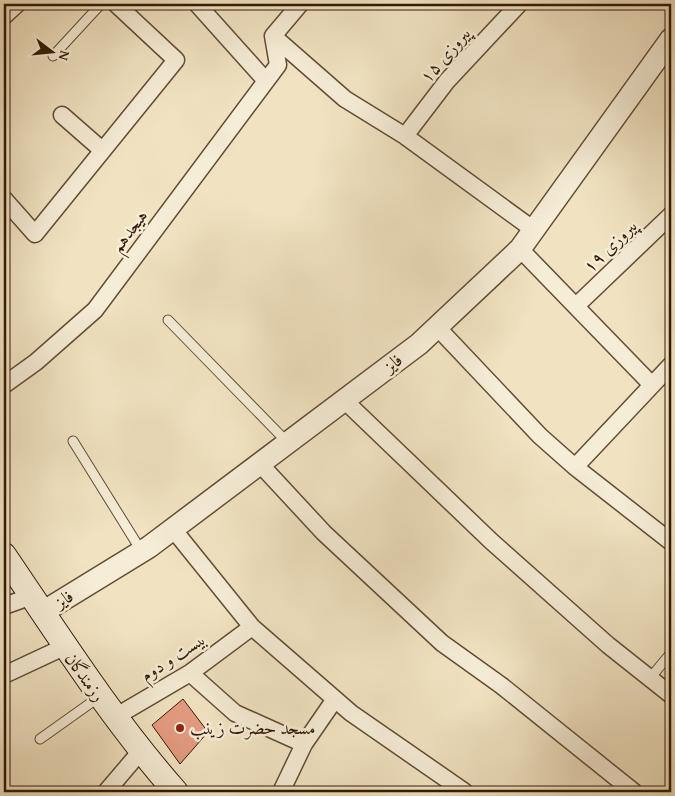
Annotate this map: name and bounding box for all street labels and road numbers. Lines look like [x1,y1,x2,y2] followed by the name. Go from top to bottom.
[413,20,478,89] street label: پیروزی ۱۵
[103,203,157,260] street label: هیجدهم
[576,212,644,278] street label: پیروزی ۱۹
[376,346,408,380] street label: فایز
[47,582,79,616] street label: فایز
[135,625,212,690] street label: بیست و دوم
[58,647,112,707] street label: رزمندگان

